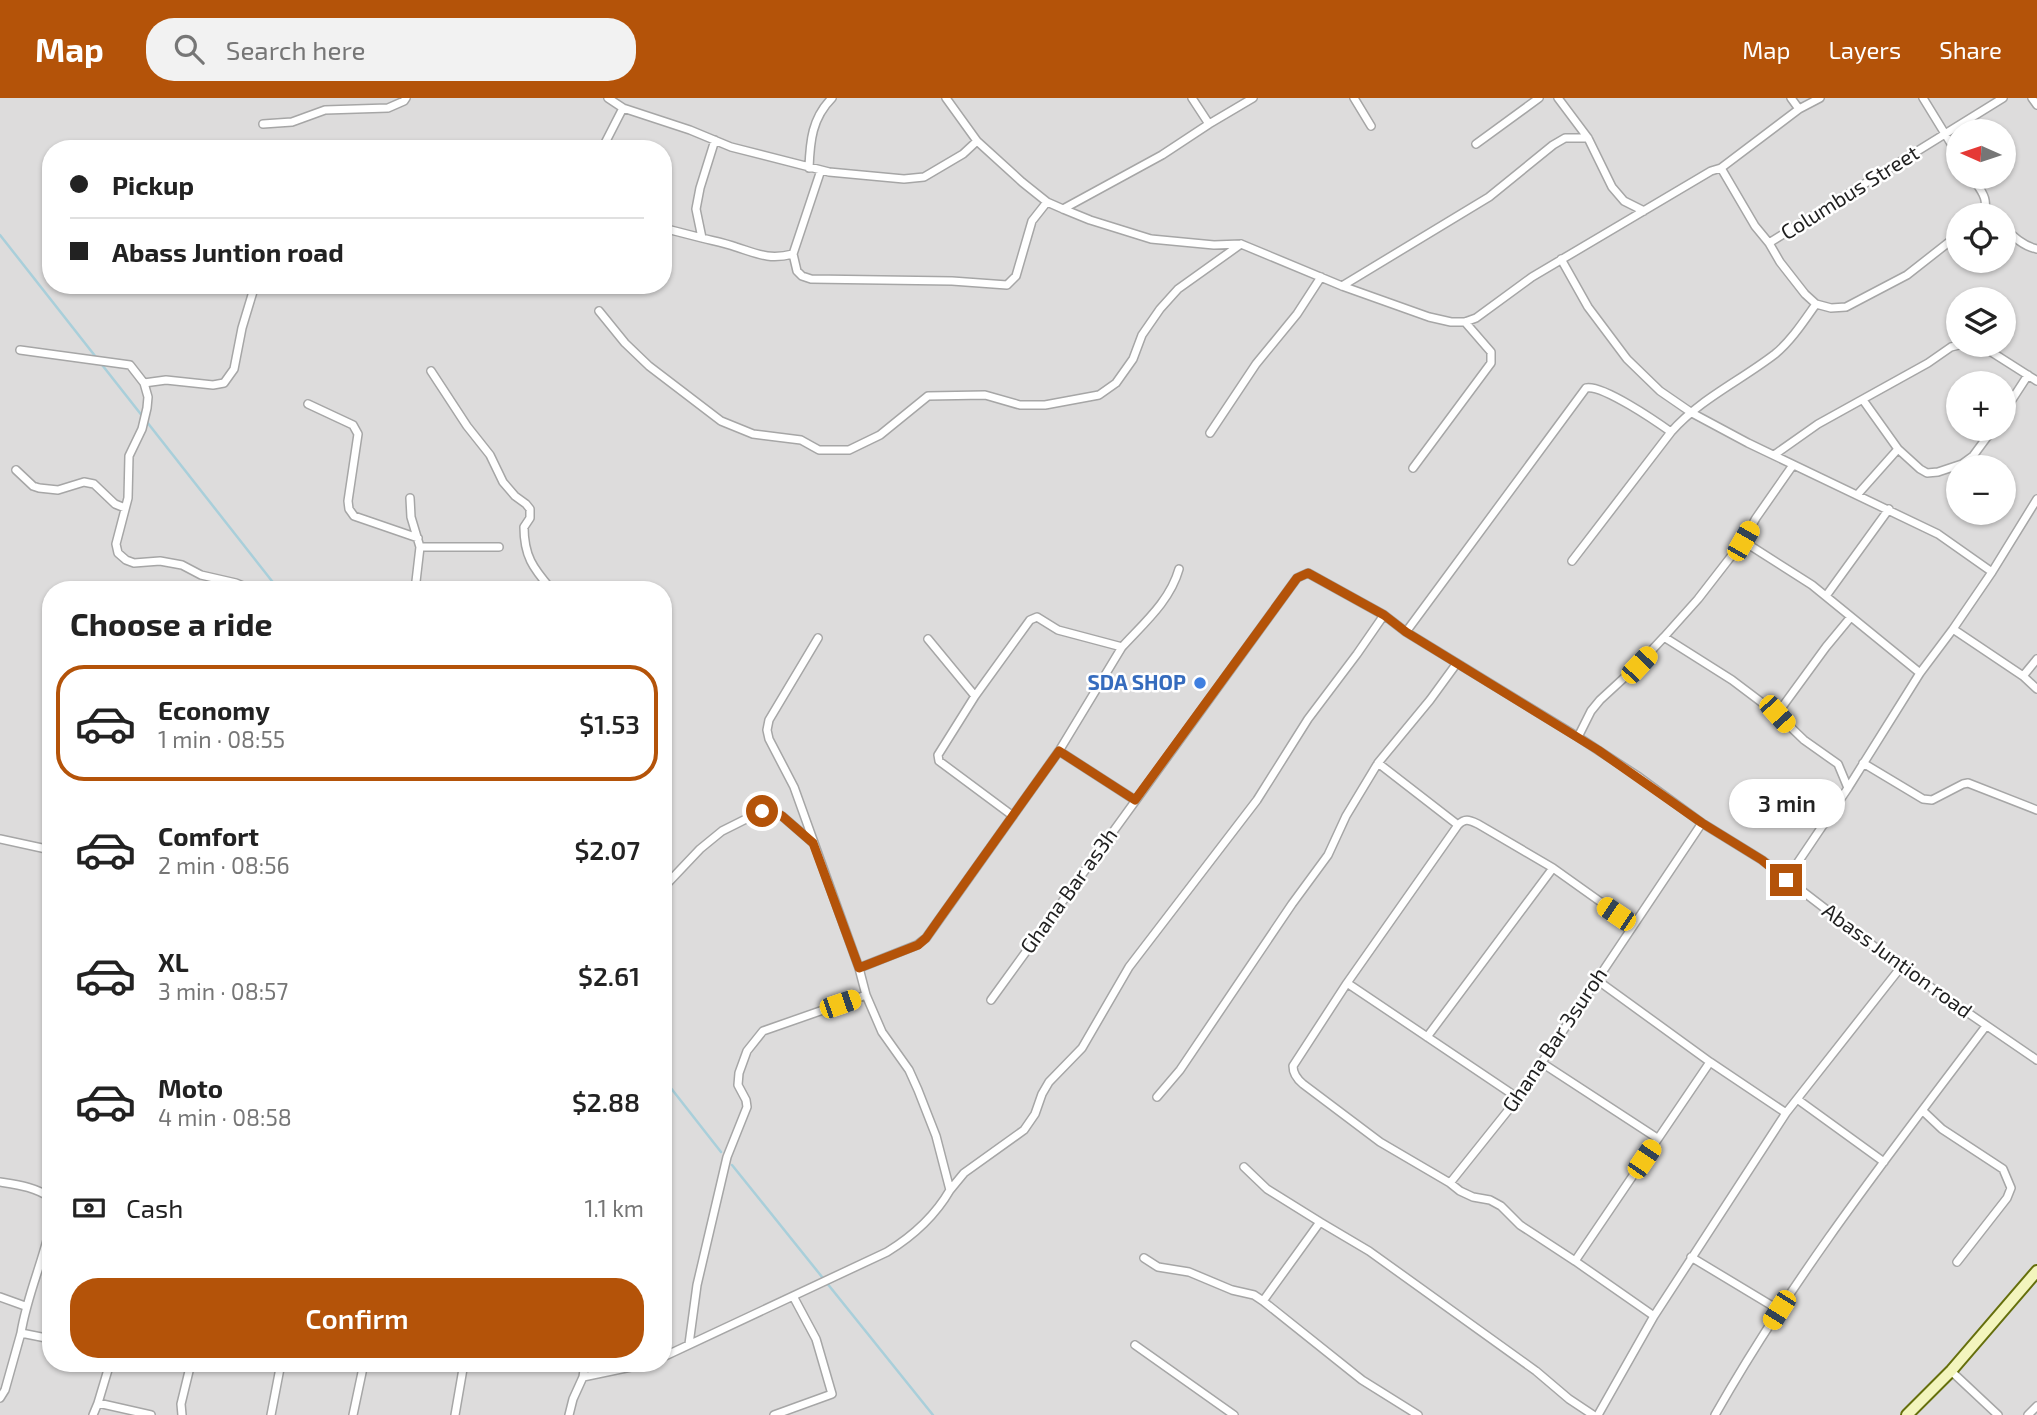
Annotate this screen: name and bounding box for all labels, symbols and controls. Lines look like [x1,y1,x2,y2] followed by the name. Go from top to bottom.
[146,18,636,81] search box
[35,29,104,69] text: Map
[170,30,208,68] icon: search
[226,34,365,65] text: Search here
[1742,35,1790,64] text: Map
[1828,35,1901,64] text: Layers
[1939,35,2002,64] text: Share
[1946,119,2016,189] north arrow
[1946,119,2016,525] map controls
[1776,139,1923,244] street label: Columbus Street
[112,169,194,200] text: Pickup
[1946,203,2016,273] button: locate
[112,236,344,267] text: Abass Juntion road
[1946,287,2016,357] button: layers
[1946,371,2016,441] button: +
[1946,455,2016,525] button: −
[1724,518,1763,564] car
[70,604,273,642] text: Choose a ride
[1617,642,1662,688] car
[1087,669,1186,694] place label: SDA SHOP
[1192,675,1208,691] marker: SDA SHOP
[1756,691,1799,737] car
[74,692,137,755] icon: car
[158,694,270,725] text: Economy
[579,708,640,739] text: $1.53
[158,725,285,753] text: 1 min · 08:55
[1728,778,1844,828] callout: 3 min
[1758,789,1816,817] text: 3 min
[746,795,778,827] route start
[74,818,137,881] icon: car
[158,820,259,851] text: Comfort
[1014,823,1122,958] street label: Ghana Bar as3h
[574,834,640,865] text: $2.07
[158,851,290,879] text: 2 min · 08:56
[1770,864,1802,896] route end
[1593,894,1640,934] car
[1818,897,1978,1023] street label: Abass Juntion road
[74,944,137,1007] icon: car
[158,946,189,977] text: XL
[578,960,640,991] text: $2.61
[1496,962,1611,1116] street label: Ghana Bar 3suroh
[158,977,288,1005] text: 3 min · 08:57
[817,987,864,1021] car
[74,1070,137,1133] icon: car
[158,1072,223,1103] text: Moto
[572,1086,640,1117] text: $2.88
[158,1103,292,1131] text: 4 min · 08:58
[1624,1136,1665,1182] car
[70,1189,108,1227] icon: cash
[126,1192,183,1223] text: Cash
[584,1194,644,1222] text: 1.1 km
[70,1278,644,1358] button: Confirm
[1759,1287,1800,1333] car

